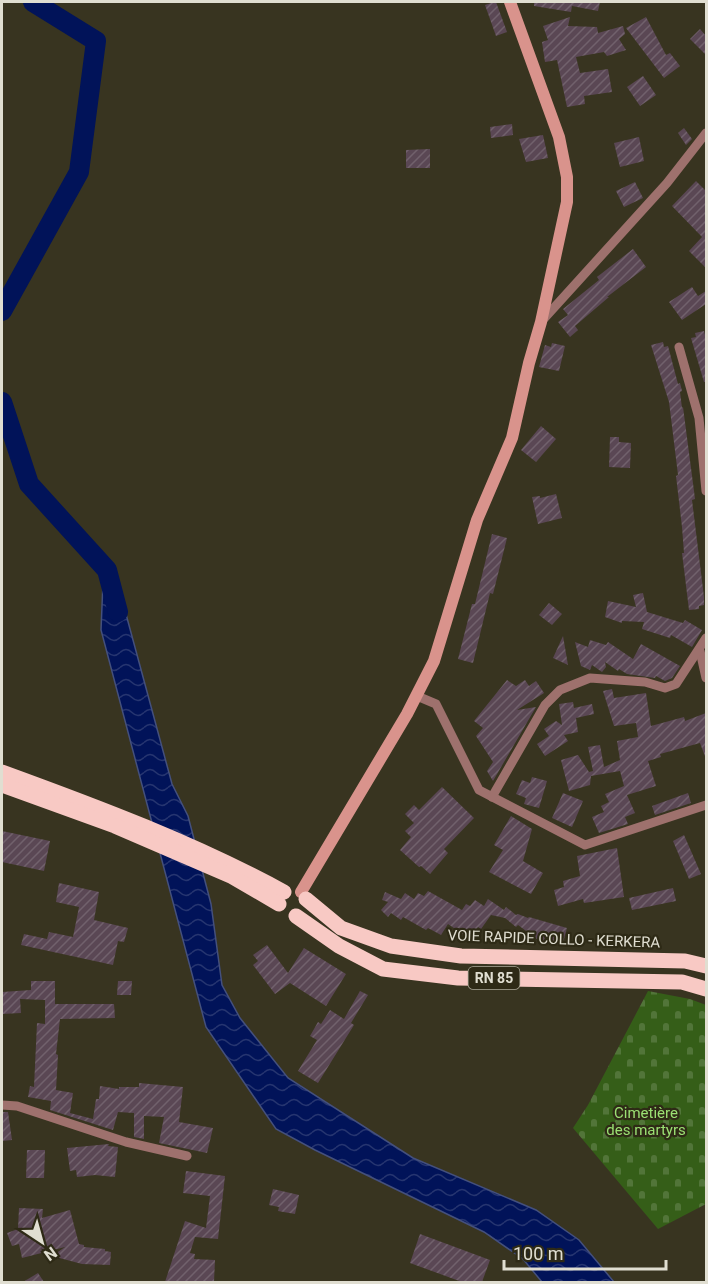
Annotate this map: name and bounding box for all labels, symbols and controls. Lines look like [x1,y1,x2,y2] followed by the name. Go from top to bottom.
[447,926,661,952] street label: VOIE RAPIDE COLLO - KERKERA
[468,967,520,989] road number: RN 85
[606,1104,686,1139] park label: Cimetière des martyrs
[12,1212,72,1272] north arrow
[504,1233,666,1271] scale bar
[40,1243,61,1265] text: N
[513,1243,564,1264] text: 100 m

